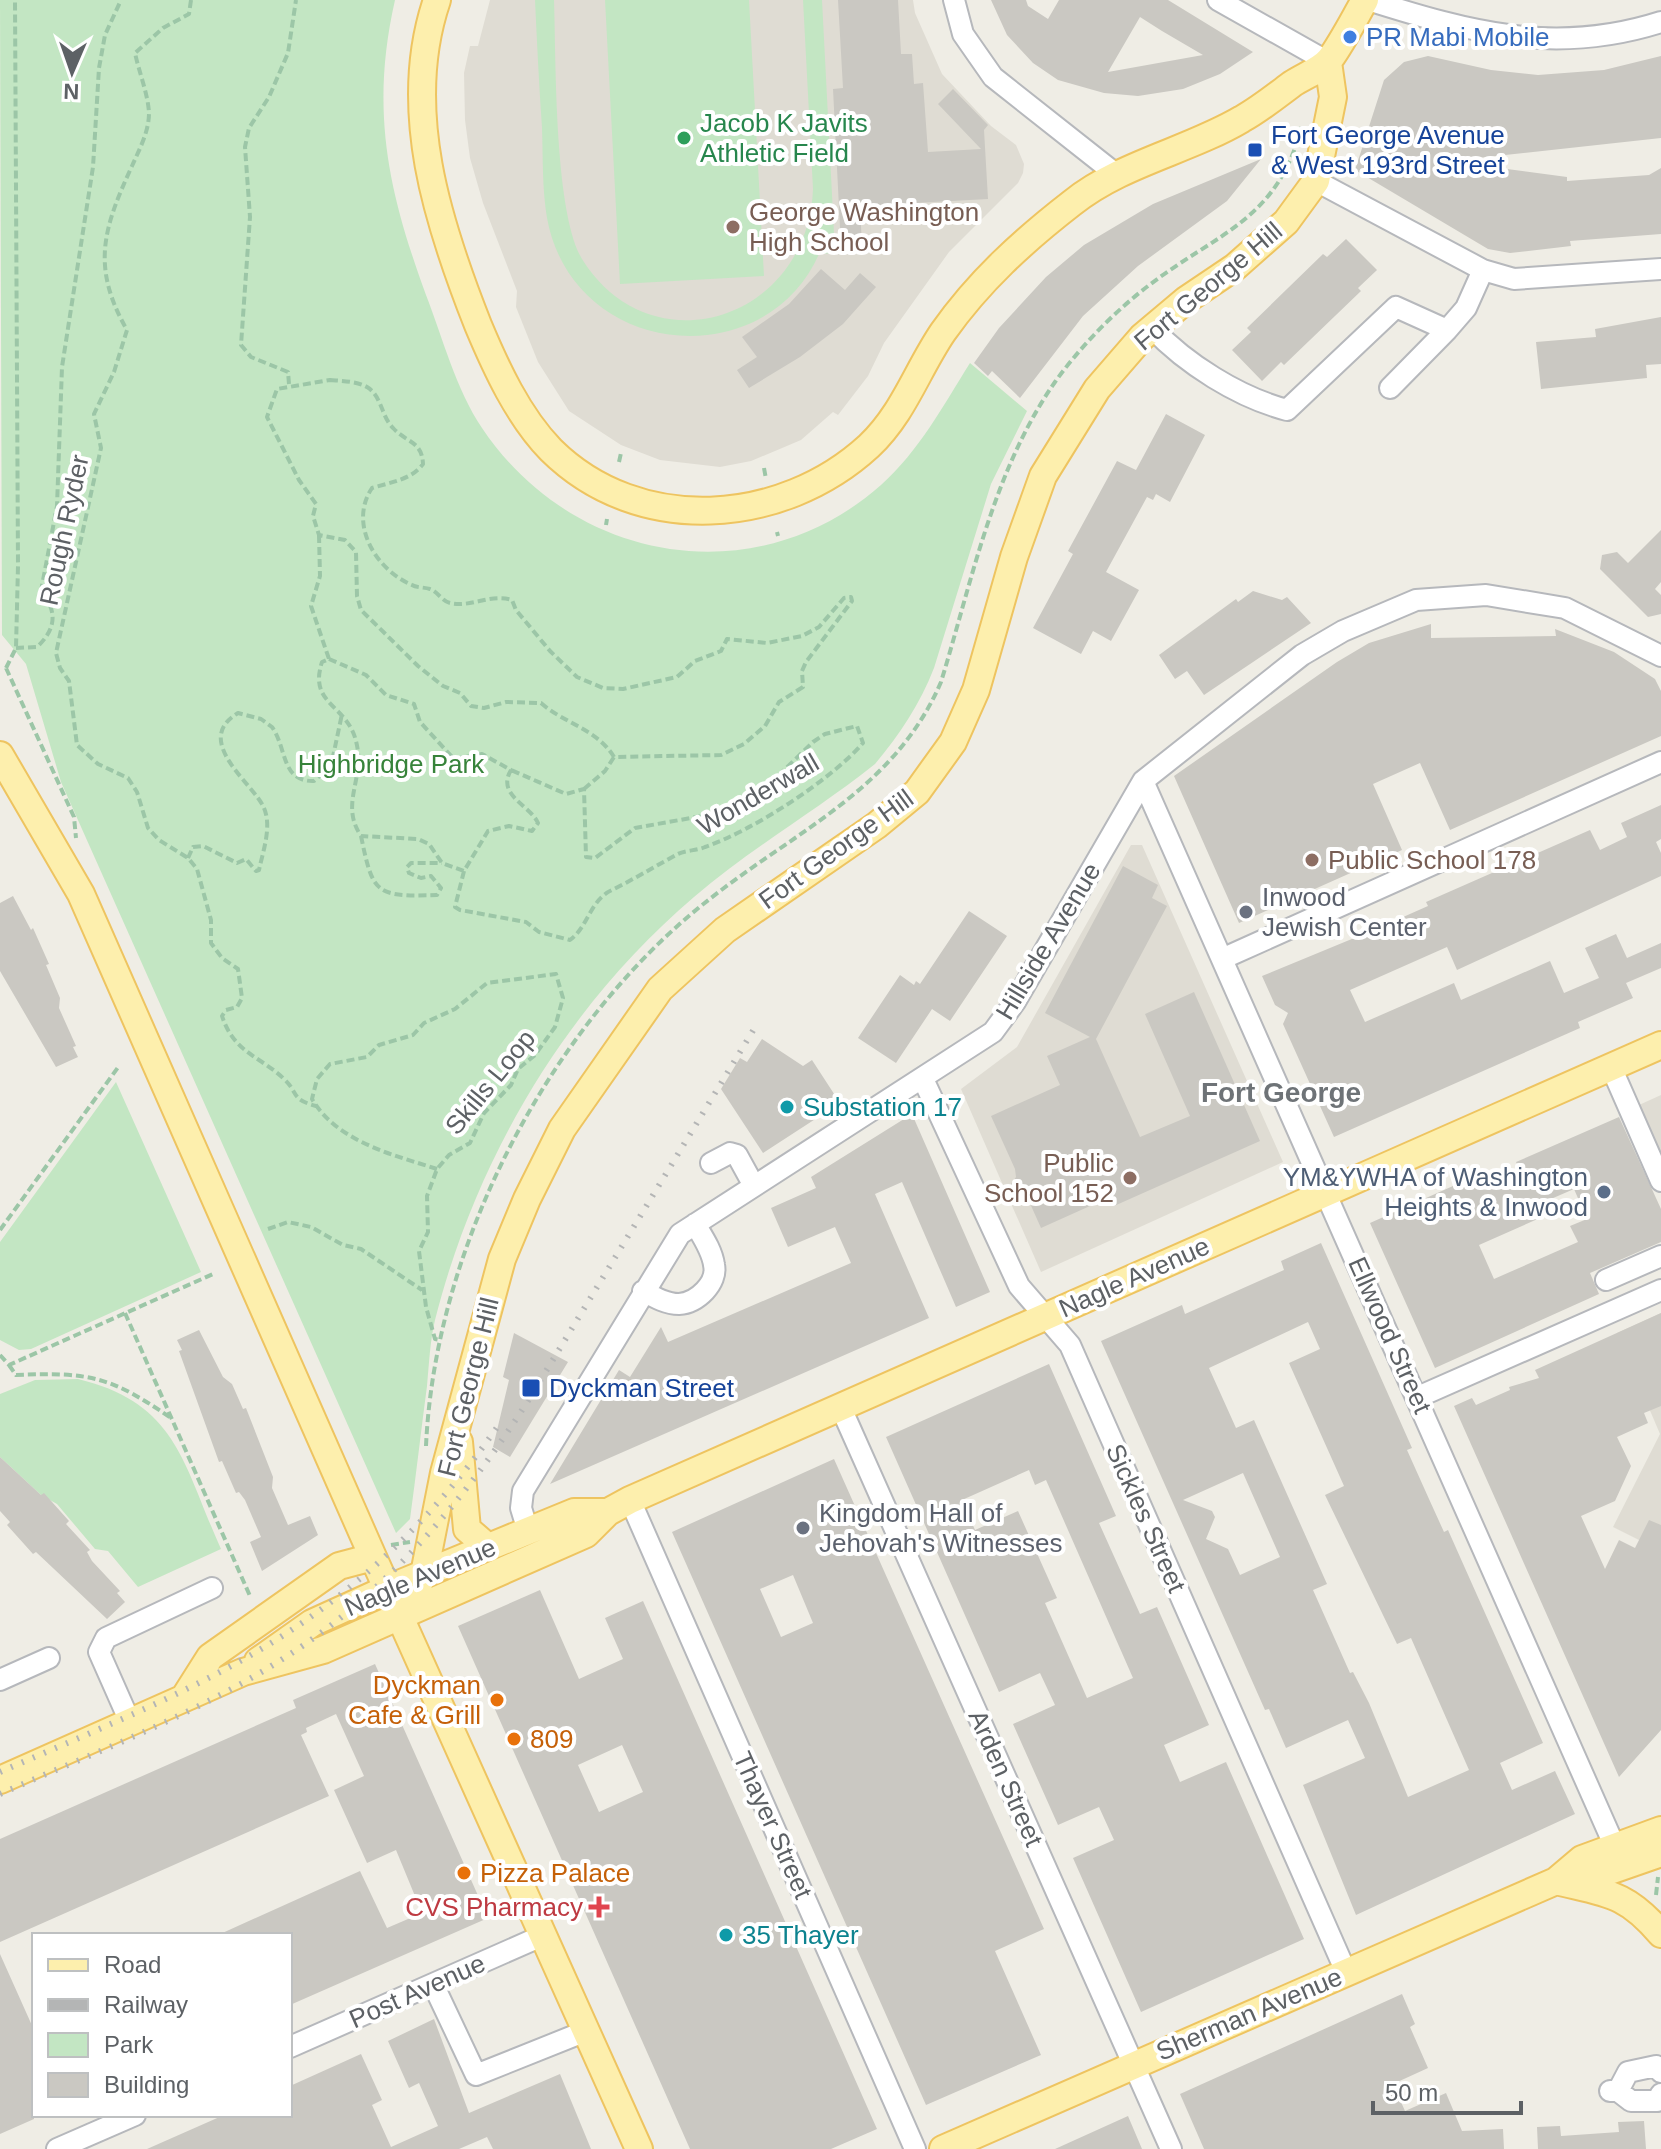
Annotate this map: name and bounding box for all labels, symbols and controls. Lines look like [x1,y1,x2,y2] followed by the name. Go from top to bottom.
[1366,22,1550,52] place label: PR Mabi Mobile
[1341,28,1359,46] marker: PR Mabi Mobile
[32,32,112,112] north arrow
[63,79,80,104] text: N
[700,108,868,168] place label: Jacob K Javits Athletic Field
[1271,120,1505,180] place label: Fort George Avenue & West 193rd Street
[675,129,693,147] marker: Jacob K Javits Athletic Field
[1246,141,1264,159] marker: Fort George Avenue & West 193rd Street
[749,197,979,257] place label: George Washington High School
[1128,216,1288,356] street label: Fort George Hill
[724,218,742,236] marker: George Washington High School
[33,452,95,608] street label: Rough Ryder
[692,747,824,841] street label: Wonderwall
[298,749,485,779] park label: Highbridge Park
[753,783,919,915] street label: Fort George Hill
[1328,845,1536,875] place label: Public School 178
[1303,851,1321,869] marker: Public School 178
[989,857,1107,1025] street label: Hillside Avenue
[1262,882,1427,942] place label: Inwood Jewish Center
[1237,903,1255,921] marker: Inwood Jewish Center
[439,1024,541,1140] street label: Skills Loop
[1201,1077,1361,1108] district label: Fort George
[803,1092,962,1122] place label: Substation 17
[778,1098,796,1116] marker: Substation 17
[984,1148,1114,1208] place label: Public School 152
[1283,1162,1588,1222] place label: YM&YWHA of Washington Heights & Inwood
[1121,1169,1139,1187] marker: Public School 152
[1595,1183,1613,1201] marker: YM&YWHA of Washington Heights & Inwood
[1054,1230,1214,1324] street label: Nagle Avenue
[1342,1252,1438,1418] street label: Ellwood Street
[431,1294,505,1480] street label: Fort George Hill
[549,1373,735,1403] place label: Dyckman Street
[520,1377,542,1399] marker: Dyckman Street
[1100,1439,1192,1597] street label: Sickles Street
[819,1498,1062,1558] place label: Kingdom Hall of Jehovah's Witnesses
[794,1519,812,1537] marker: Kingdom Hall of Jehovah's Witnesses
[340,1532,500,1622] street label: Nagle Avenue
[348,1670,481,1730] place label: Dyckman Cafe & Grill
[488,1691,506,1709] marker: Dyckman Cafe & Grill
[963,1705,1050,1851] street label: Arden Street
[530,1724,573,1754] place label: 809
[505,1730,523,1748] marker: 809
[727,1747,819,1904] street label: Thayer Street
[480,1858,630,1888] place label: Pizza Palace
[455,1864,473,1882] marker: Pizza Palace
[405,1892,583,1922] place label: CVS Pharmacy
[590,1898,608,1916] marker: CVS Pharmacy
[742,1920,859,1950] place label: 35 Thayer
[717,1926,735,1944] marker: 35 Thayer
[32,1933,292,2117] legend
[344,1948,490,2034] street label: Post Avenue
[104,1951,161,1978] text: Road
[1152,1961,1346,2067] street label: Sherman Avenue
[104,1991,188,2018] text: Railway
[104,2031,154,2058] text: Park
[1373,2065,1521,2115] scale bar
[104,2071,189,2098] text: Building
[1385,2079,1438,2106] text: 50 m

